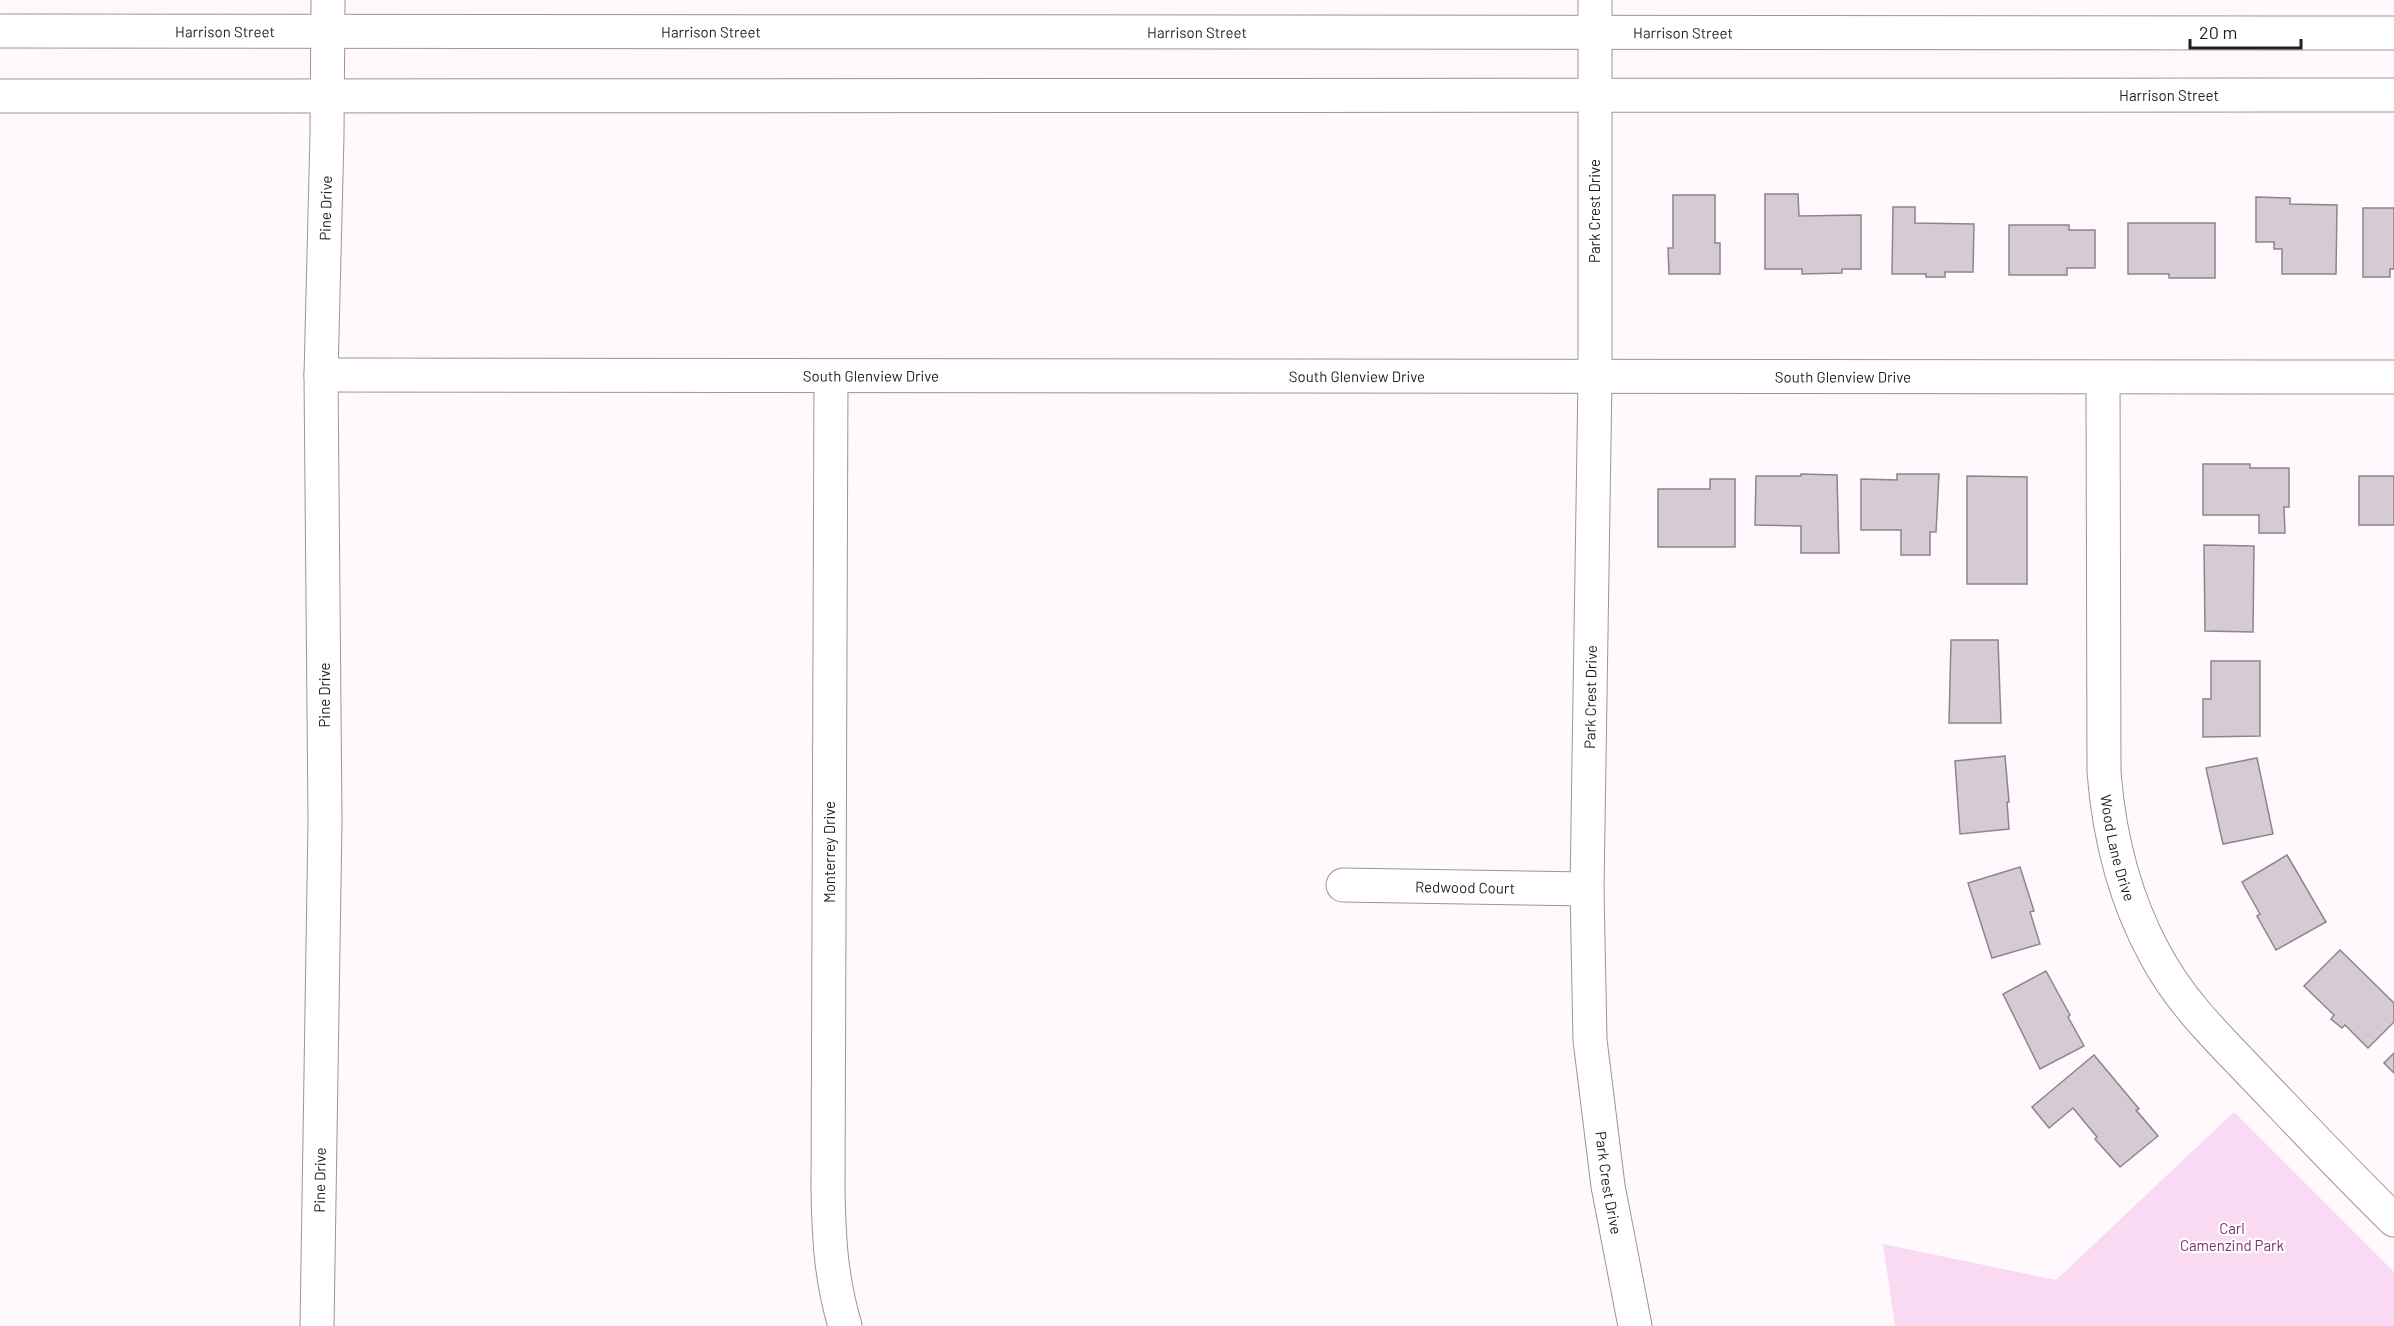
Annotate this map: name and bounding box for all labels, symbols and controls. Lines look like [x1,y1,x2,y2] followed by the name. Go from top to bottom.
[2190,12,2301,50] scale bar
[2199,21,2237,43] text: 20 m
[175,22,275,40] street label: Harrison Street
[661,23,761,41] street label: Harrison Street
[1147,23,1247,41] street label: Harrison Street
[1633,23,1733,41] street label: Harrison Street
[2119,86,2219,104] street label: Harrison Street
[1585,159,1603,263] street label: Park Crest Drive
[315,175,335,241] street label: Pine Drive
[803,366,939,385] street label: South Glenview Drive
[1289,367,1425,385] street label: South Glenview Drive
[1775,367,1911,386] street label: South Glenview Drive
[1580,645,1600,749] street label: Park Crest Drive
[315,662,333,728] street label: Pine Drive
[2097,793,2139,903] street label: Wood Lane Drive
[820,801,838,903] street label: Monterrey Drive
[1415,877,1515,897] street label: Redwood Court
[1592,1130,1626,1236] street label: Park Crest Drive
[310,1147,329,1213] street label: Pine Drive
[2180,1219,2285,1254] park label: Carl Camenzind Park

